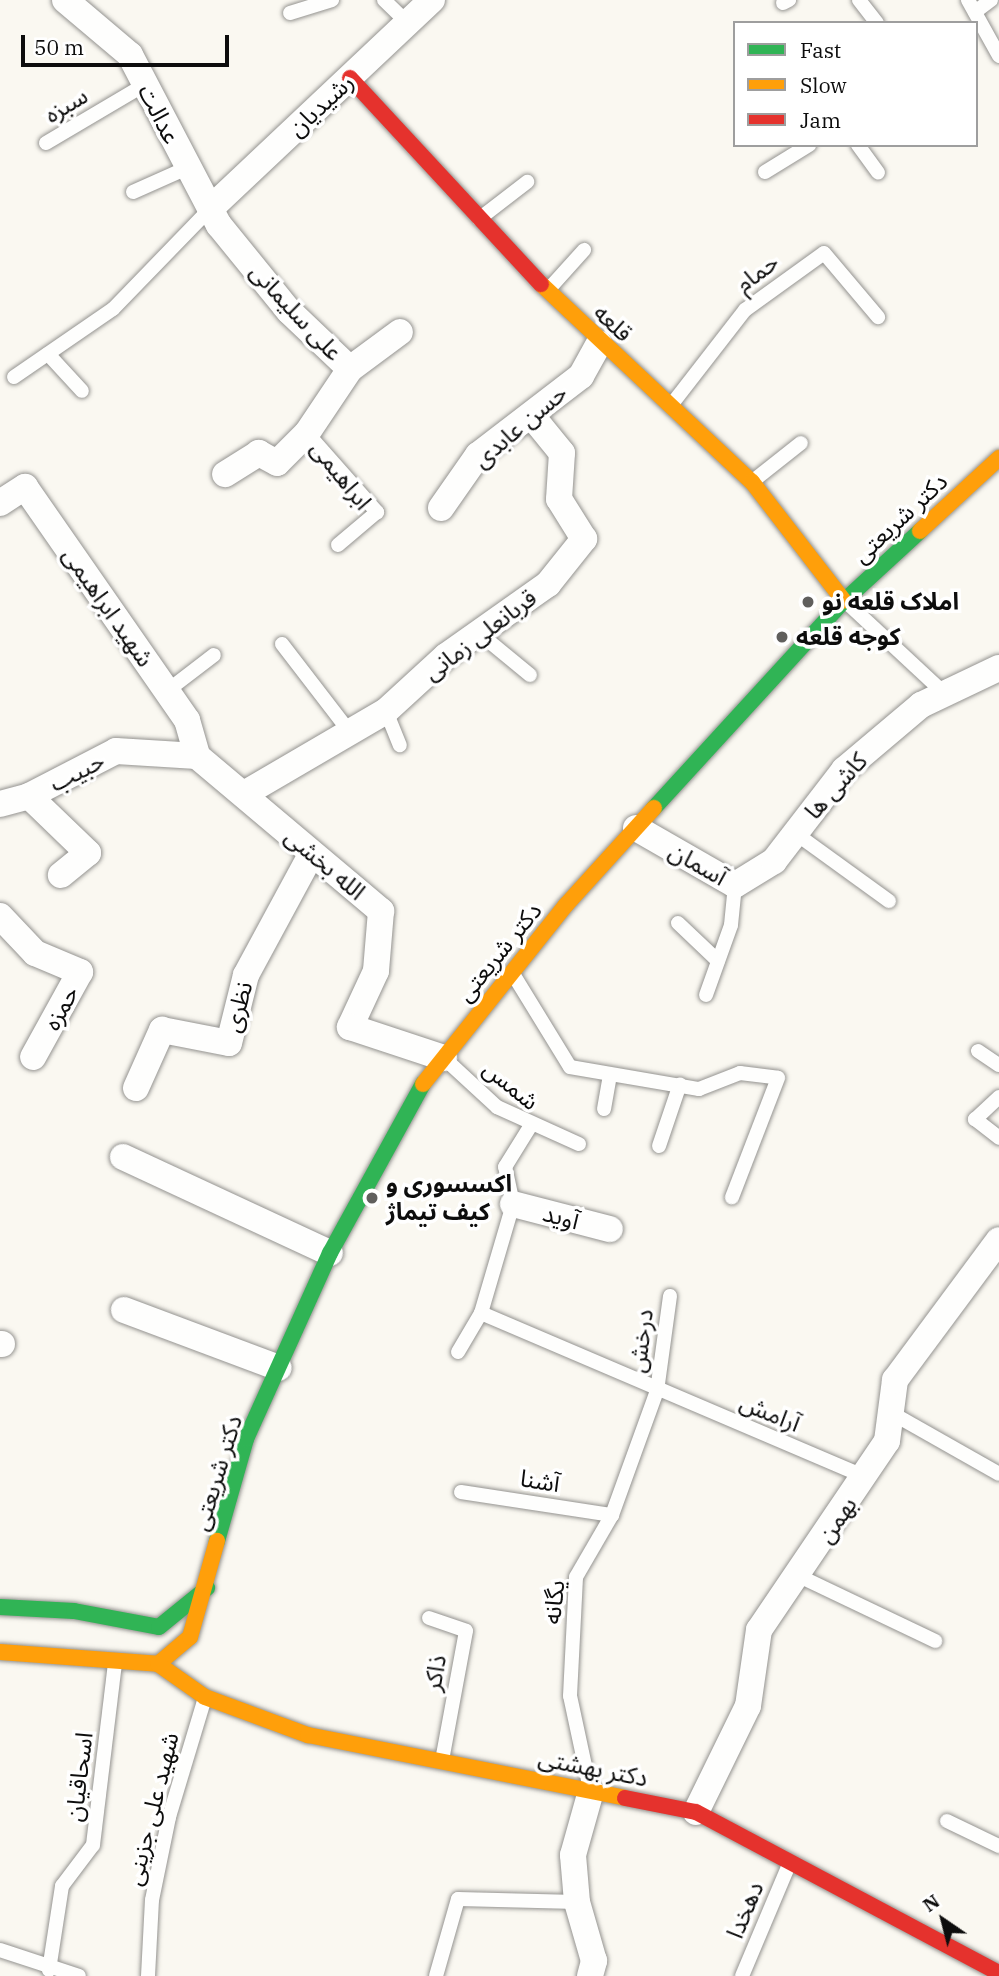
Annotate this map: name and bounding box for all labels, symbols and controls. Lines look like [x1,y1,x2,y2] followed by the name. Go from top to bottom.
[24,21,233,65] scale bar
[733,21,978,147] legend
[34,33,84,61] text: 50 m
[800,36,841,64] text: Fast
[282,67,360,143] street label: رشیدیان
[800,71,847,99] text: Slow
[132,79,186,149] street label: عدالت
[39,81,93,129] street label: سبزه
[800,106,841,134] text: Jam
[730,247,784,299] street label: حمام
[244,257,348,367] street label: علی سلیمانی
[588,298,638,348] street label: قلعه
[467,378,573,474] street label: حسن عابدی
[304,434,378,516] street label: ابراهیمی
[847,467,953,569] street label: دکتر شریعتی
[56,542,160,672] street label: شهید ابراهیمی
[418,583,542,687] street label: قربانعلی زمانی
[822,588,959,616] place label: املاک قلعه نو
[800,594,816,610] marker: املاک قلعه نو
[796,623,900,651] place label: کوجه قلعه
[774,629,790,645] marker: کوجه قلعه
[45,746,109,798] street label: حبیب
[799,747,873,825] street label: کاشی ها
[279,822,371,906] street label: الله بخشی
[664,836,732,892] street label: آسمان
[450,897,548,1007] street label: دکتر شریعتی
[217,979,259,1035] street label: نظری
[37,981,85,1035] street label: حمزه
[477,1054,545,1116] street label: شمس
[386,1170,512,1226] place label: اکسسوری و کیف تیماژ
[364,1190,380,1206] marker: اکسسوری و کیف تیماژ
[540,1198,582,1236] street label: آوید
[623,1308,659,1374] street label: درخش
[736,1388,804,1438] street label: آرامش
[186,1412,248,1534] street label: دکتر شریعتی
[518,1464,562,1498] street label: آشنا
[811,1491,863,1549] street label: بهمن
[537,1578,571,1626] street label: یگانه
[418,1653,452,1693] street label: ذاکر
[119,1729,185,1889] street label: شهید علی جزینی
[59,1731,99,1823] street label: اسحاقیان
[536,1743,650,1793] street label: دکتر بهشتی
[720,1877,770,1943] street label: دهخدا
[908,1885,978,1955] north arrow
[918,1889,944,1917] text: N

